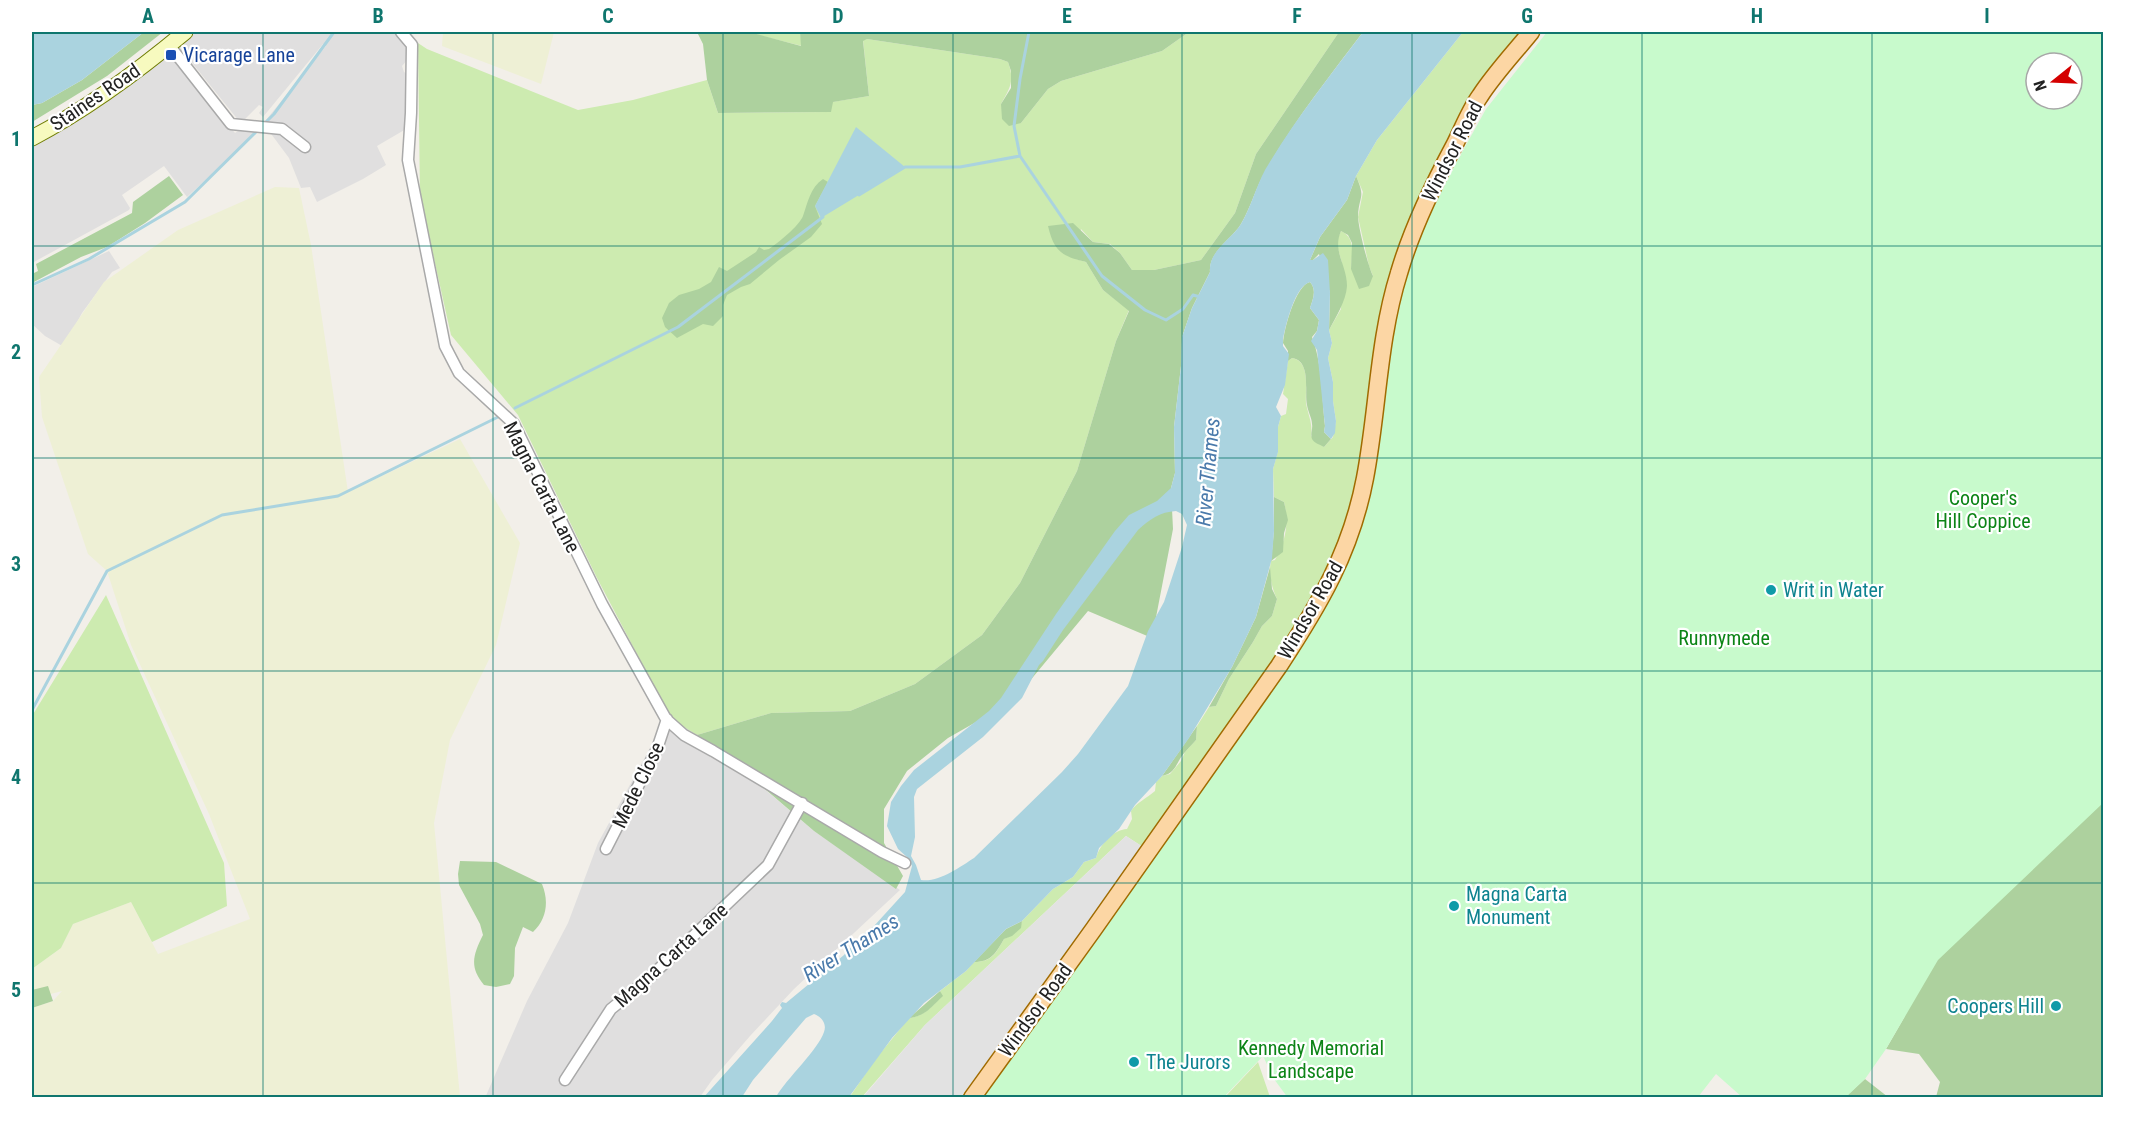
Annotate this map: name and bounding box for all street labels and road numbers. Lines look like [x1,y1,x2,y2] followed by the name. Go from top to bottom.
[45,58,145,136] street label: Staines Road
[1416,97,1488,205] street label: Windsor Road
[499,417,585,557] street label: Magna Carta Lane
[1272,557,1348,663] street label: Windsor Road
[607,738,669,832] street label: Mede Close
[609,898,733,1012] street label: Magna Carta Lane
[993,959,1077,1061] street label: Windsor Road

